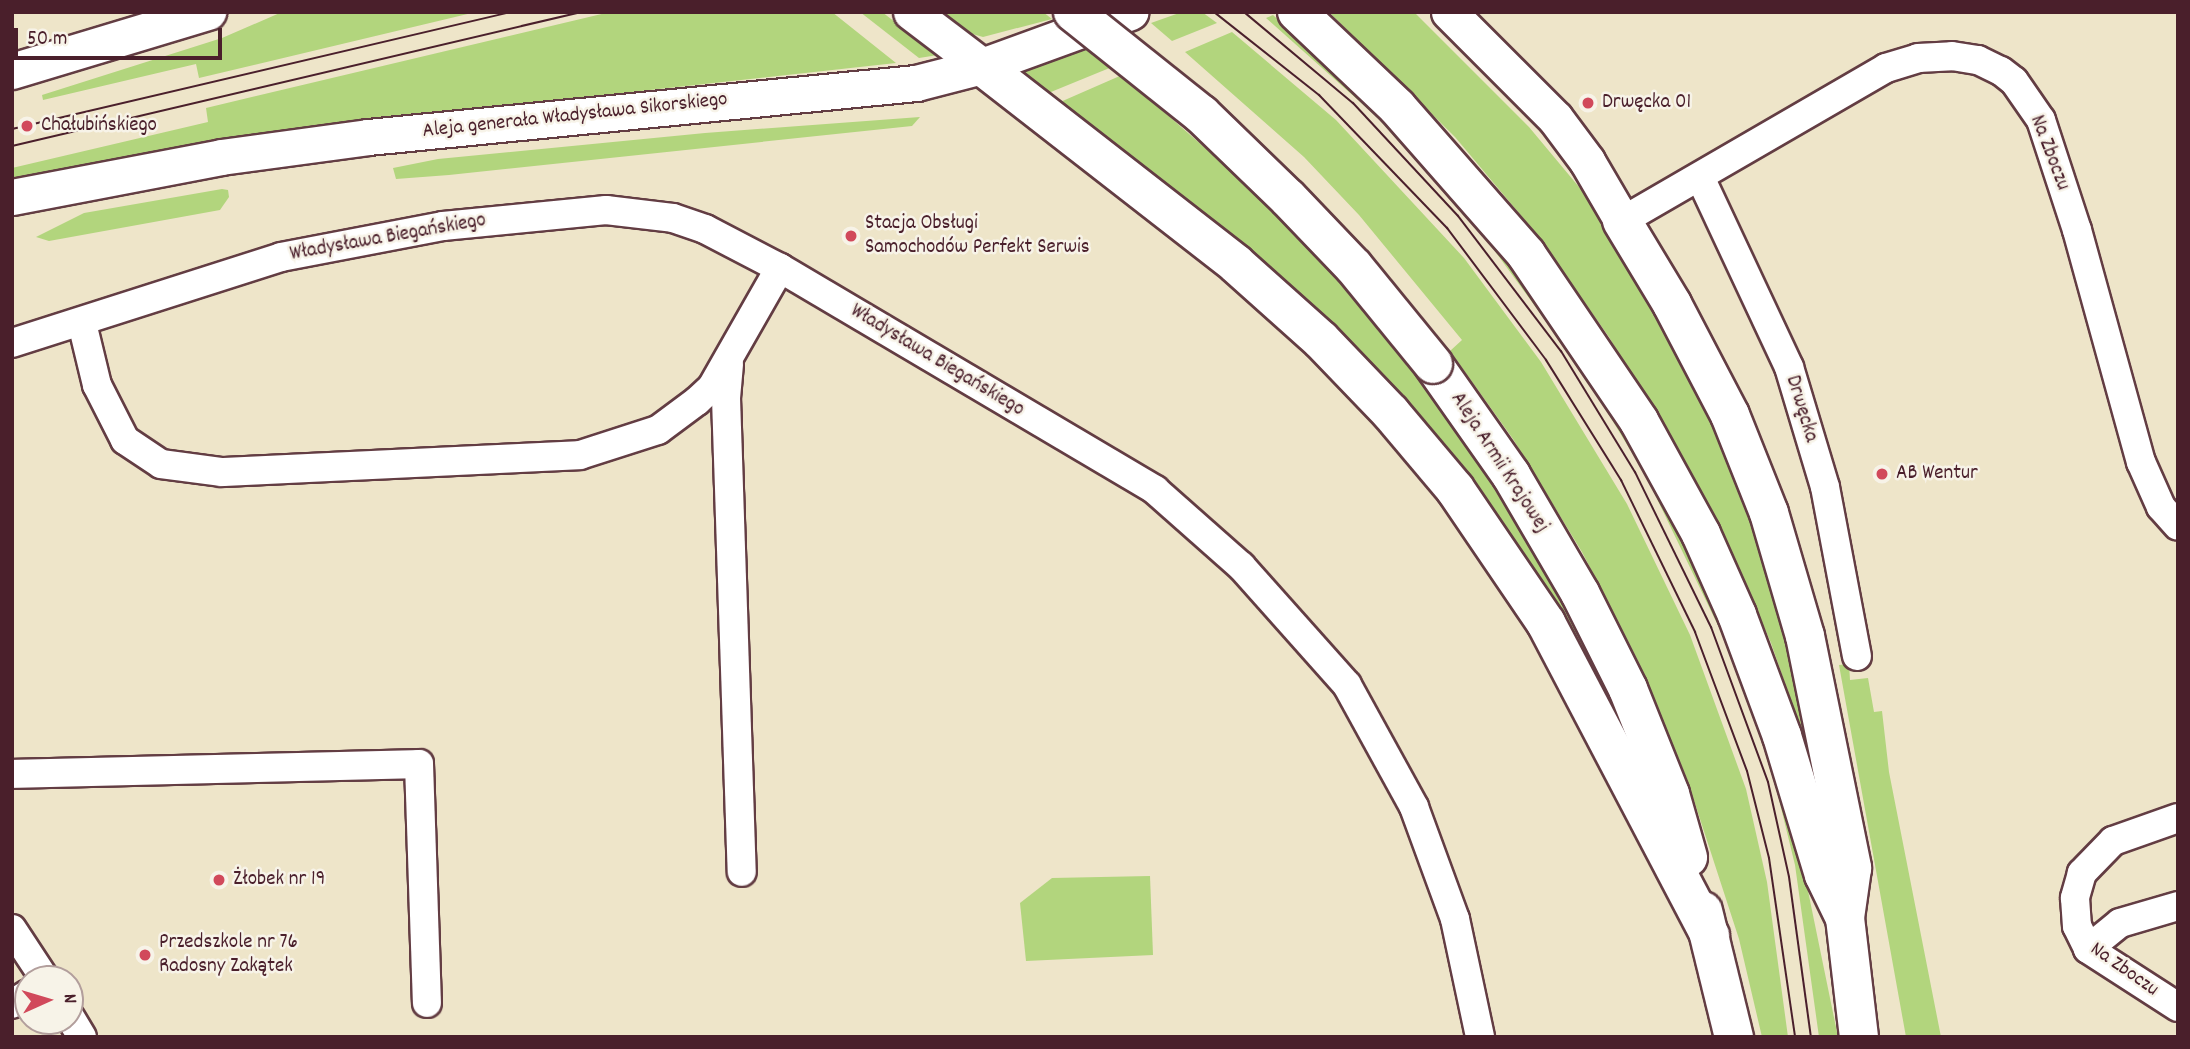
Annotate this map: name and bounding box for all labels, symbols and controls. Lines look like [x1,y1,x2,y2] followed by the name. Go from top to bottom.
[18,14,226,58] scale bar
[27,25,67,55] text: 50 m
[421,87,729,145] street label: Aleja generała Władysława Sikorskiego
[1602,90,1691,116] place label: Drwęcka 01
[1580,95,1596,111] marker: Drwęcka 01
[2023,112,2075,194] street label: Na Zboczu
[41,113,157,139] place label: Chałubińskiego
[19,118,35,134] marker: Chałubińskiego
[288,208,488,268] street label: Władysława Biegańskiego
[865,211,1090,261] place label: Stacja Obsługi Samochodów Perfekt Serwis
[843,228,859,244] marker: Stacja Obsługi Samochodów Perfekt Serwis
[845,299,1029,423] street label: Władysława Biegańskiego
[1779,373,1823,445] street label: Drwęcka
[1444,388,1554,538] street label: Aleja Armii Krajowej
[1896,461,1978,487] place label: AB Wentur
[1874,466,1890,482] marker: AB Wentur
[233,867,325,893] place label: Żłobek nr 19
[211,872,227,888] marker: Żłobek nr 19
[159,930,298,980] place label: Przedszkole nr 76 Radosny Zakątek
[2085,937,2163,1003] street label: Na Zboczu
[137,947,153,963] marker: Przedszkole nr 76 Radosny Zakątek
[14,965,84,1035] north arrow
[55,993,82,1004] text: N

